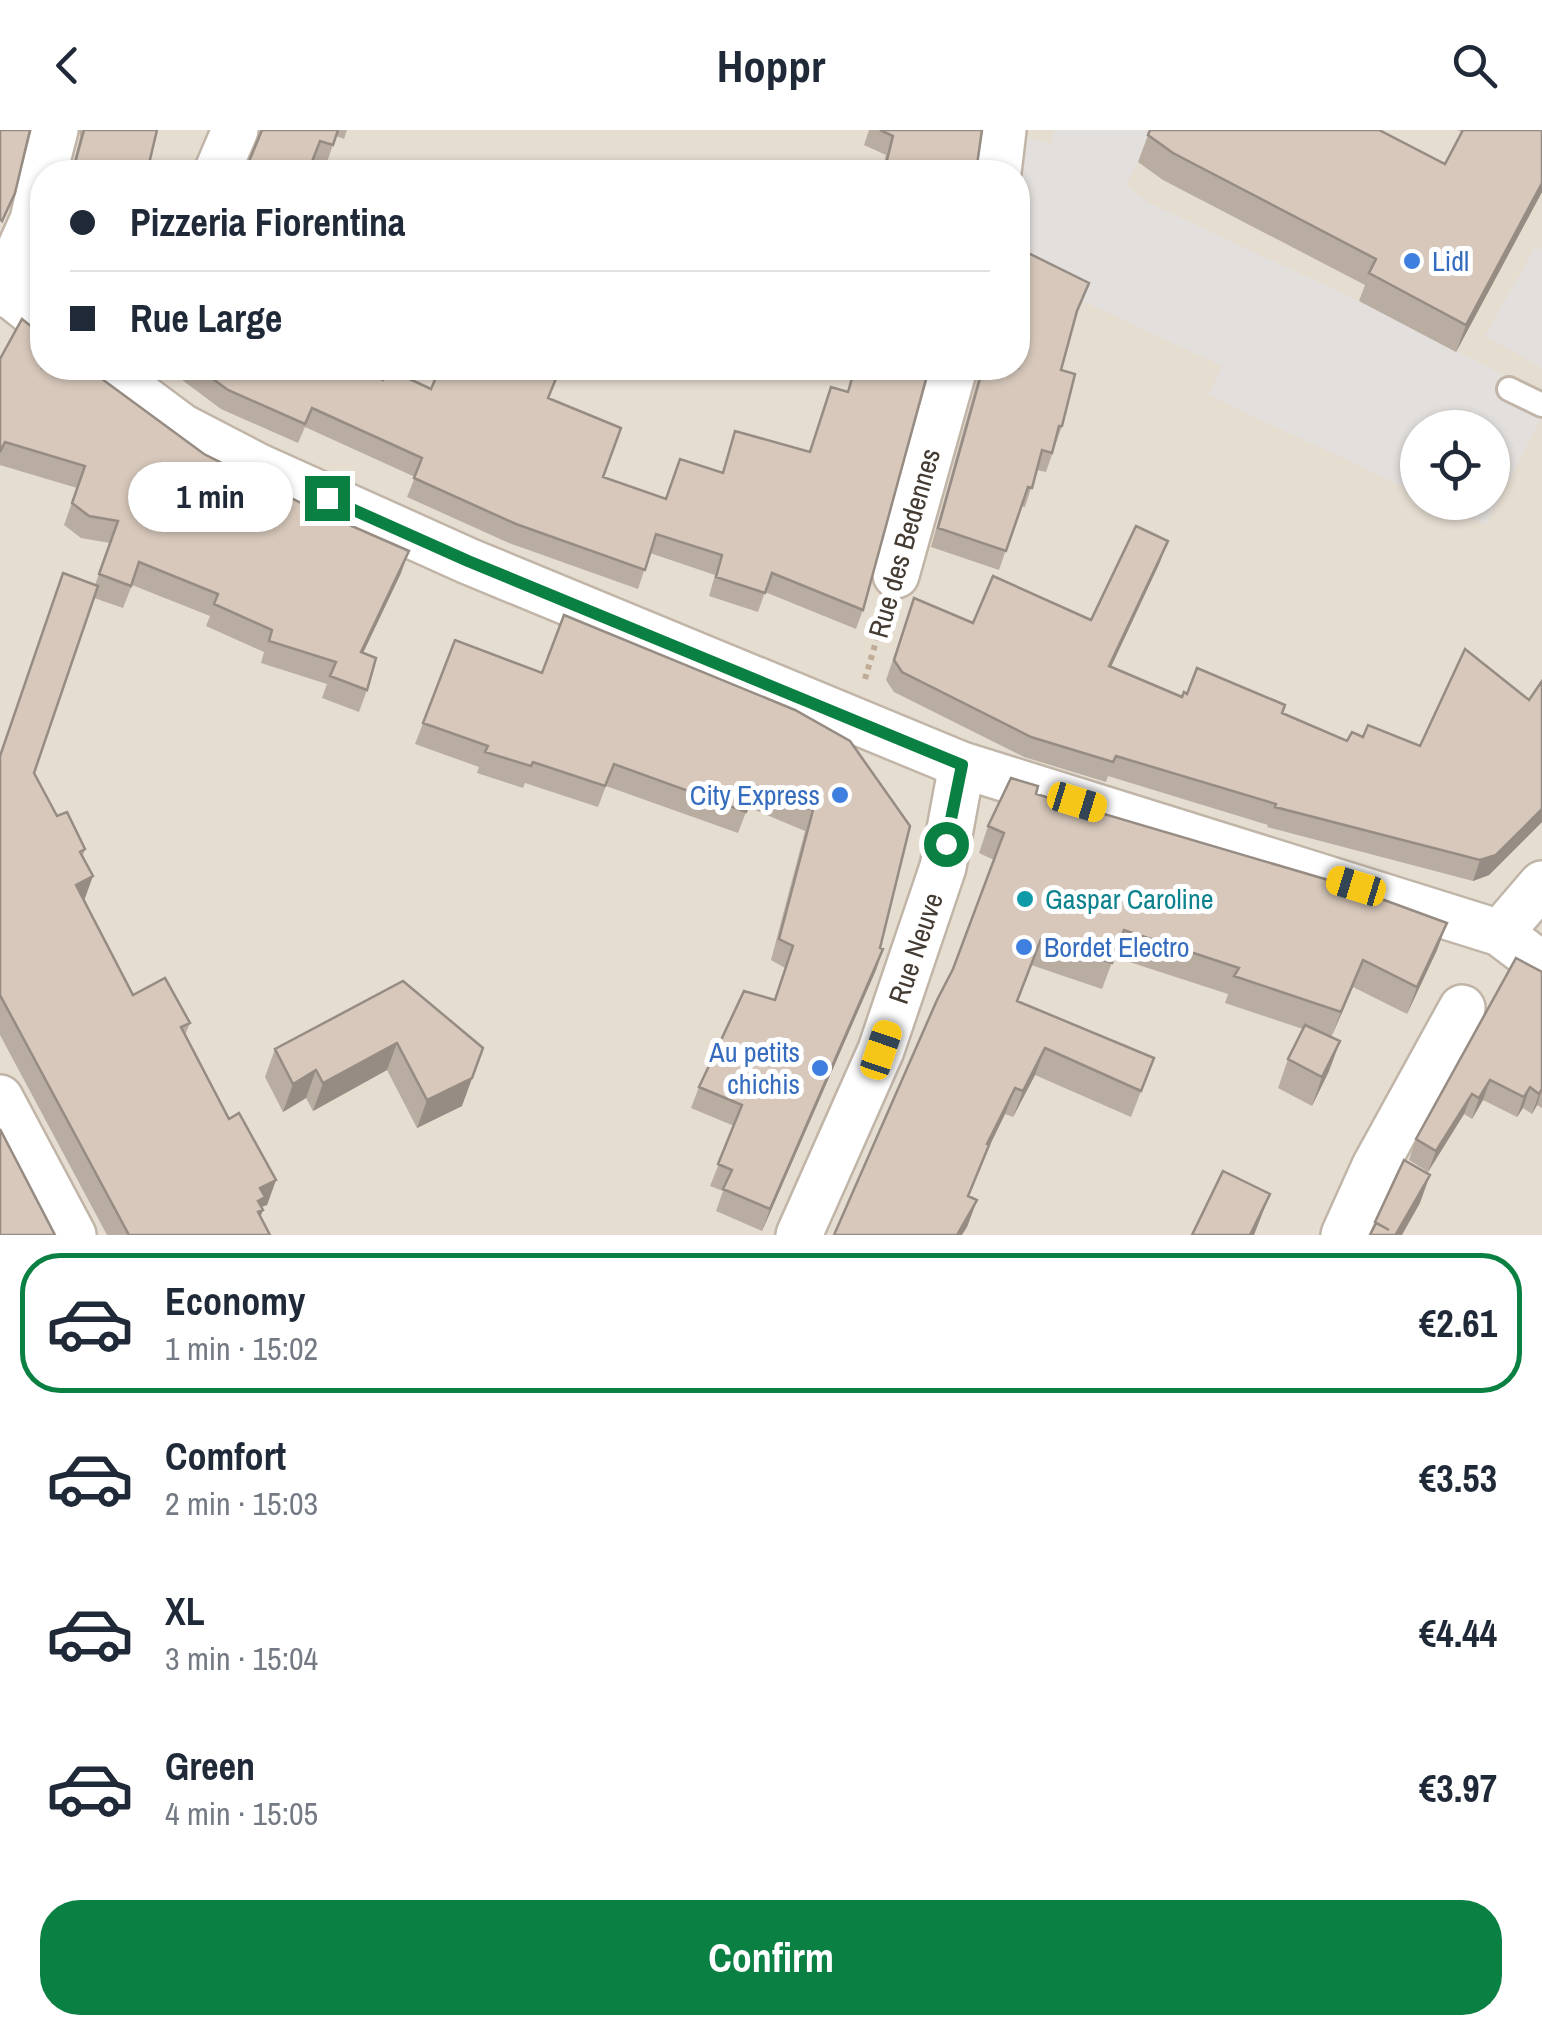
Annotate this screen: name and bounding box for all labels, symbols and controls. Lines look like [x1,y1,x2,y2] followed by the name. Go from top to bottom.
[717,35,825,96] text: Hoppr
[40,38,95,93] icon: back
[1447,38,1502,93] icon: search
[130,197,405,248] text: Pizzeria Fiorentina
[1432,242,1469,280] place label: Lidl
[1401,250,1423,272] marker: Lidl
[130,293,282,344] text: Rue Large
[1400,410,1510,520] map controls
[1400,410,1510,520] button: locate
[859,444,949,642] street label: Rue des Bedennes
[127,463,292,533] callout: 1 min
[176,475,245,518] text: 1 min
[305,476,350,521] route end
[690,776,820,814] place label: City Express
[1044,779,1110,825] car
[829,784,851,806] marker: City Express
[924,822,969,867] route start
[1323,863,1389,909] car
[1045,880,1213,918] place label: Gaspar Caroline
[879,888,952,1009] street label: Rue Neuve
[1014,888,1036,910] marker: Gaspar Caroline
[1044,928,1190,966] place label: Bordet Electro
[1013,936,1035,958] marker: Bordet Electro
[857,1017,905,1083] car
[708,1033,800,1103] place label: Au petits chichis
[809,1057,831,1079] marker: Au petits chichis
[165,1276,305,1327] text: Economy
[45,1278,135,1368] icon: car
[1419,1298,1497,1349] text: €2.61
[165,1327,318,1370] text: 1 min · 15:02
[165,1431,286,1482] text: Comfort
[45,1433,135,1523] icon: car
[1419,1453,1497,1504] text: €3.53
[165,1482,318,1525] text: 2 min · 15:03
[165,1586,205,1637] text: XL
[45,1588,135,1678] icon: car
[1419,1608,1497,1659] text: €4.44
[165,1637,318,1680] text: 3 min · 15:04
[165,1741,255,1792] text: Green
[45,1743,135,1833] icon: car
[1419,1763,1497,1814] text: €3.97
[165,1792,318,1835] text: 4 min · 15:05
[40,1900,1502,2015] button: Confirm

